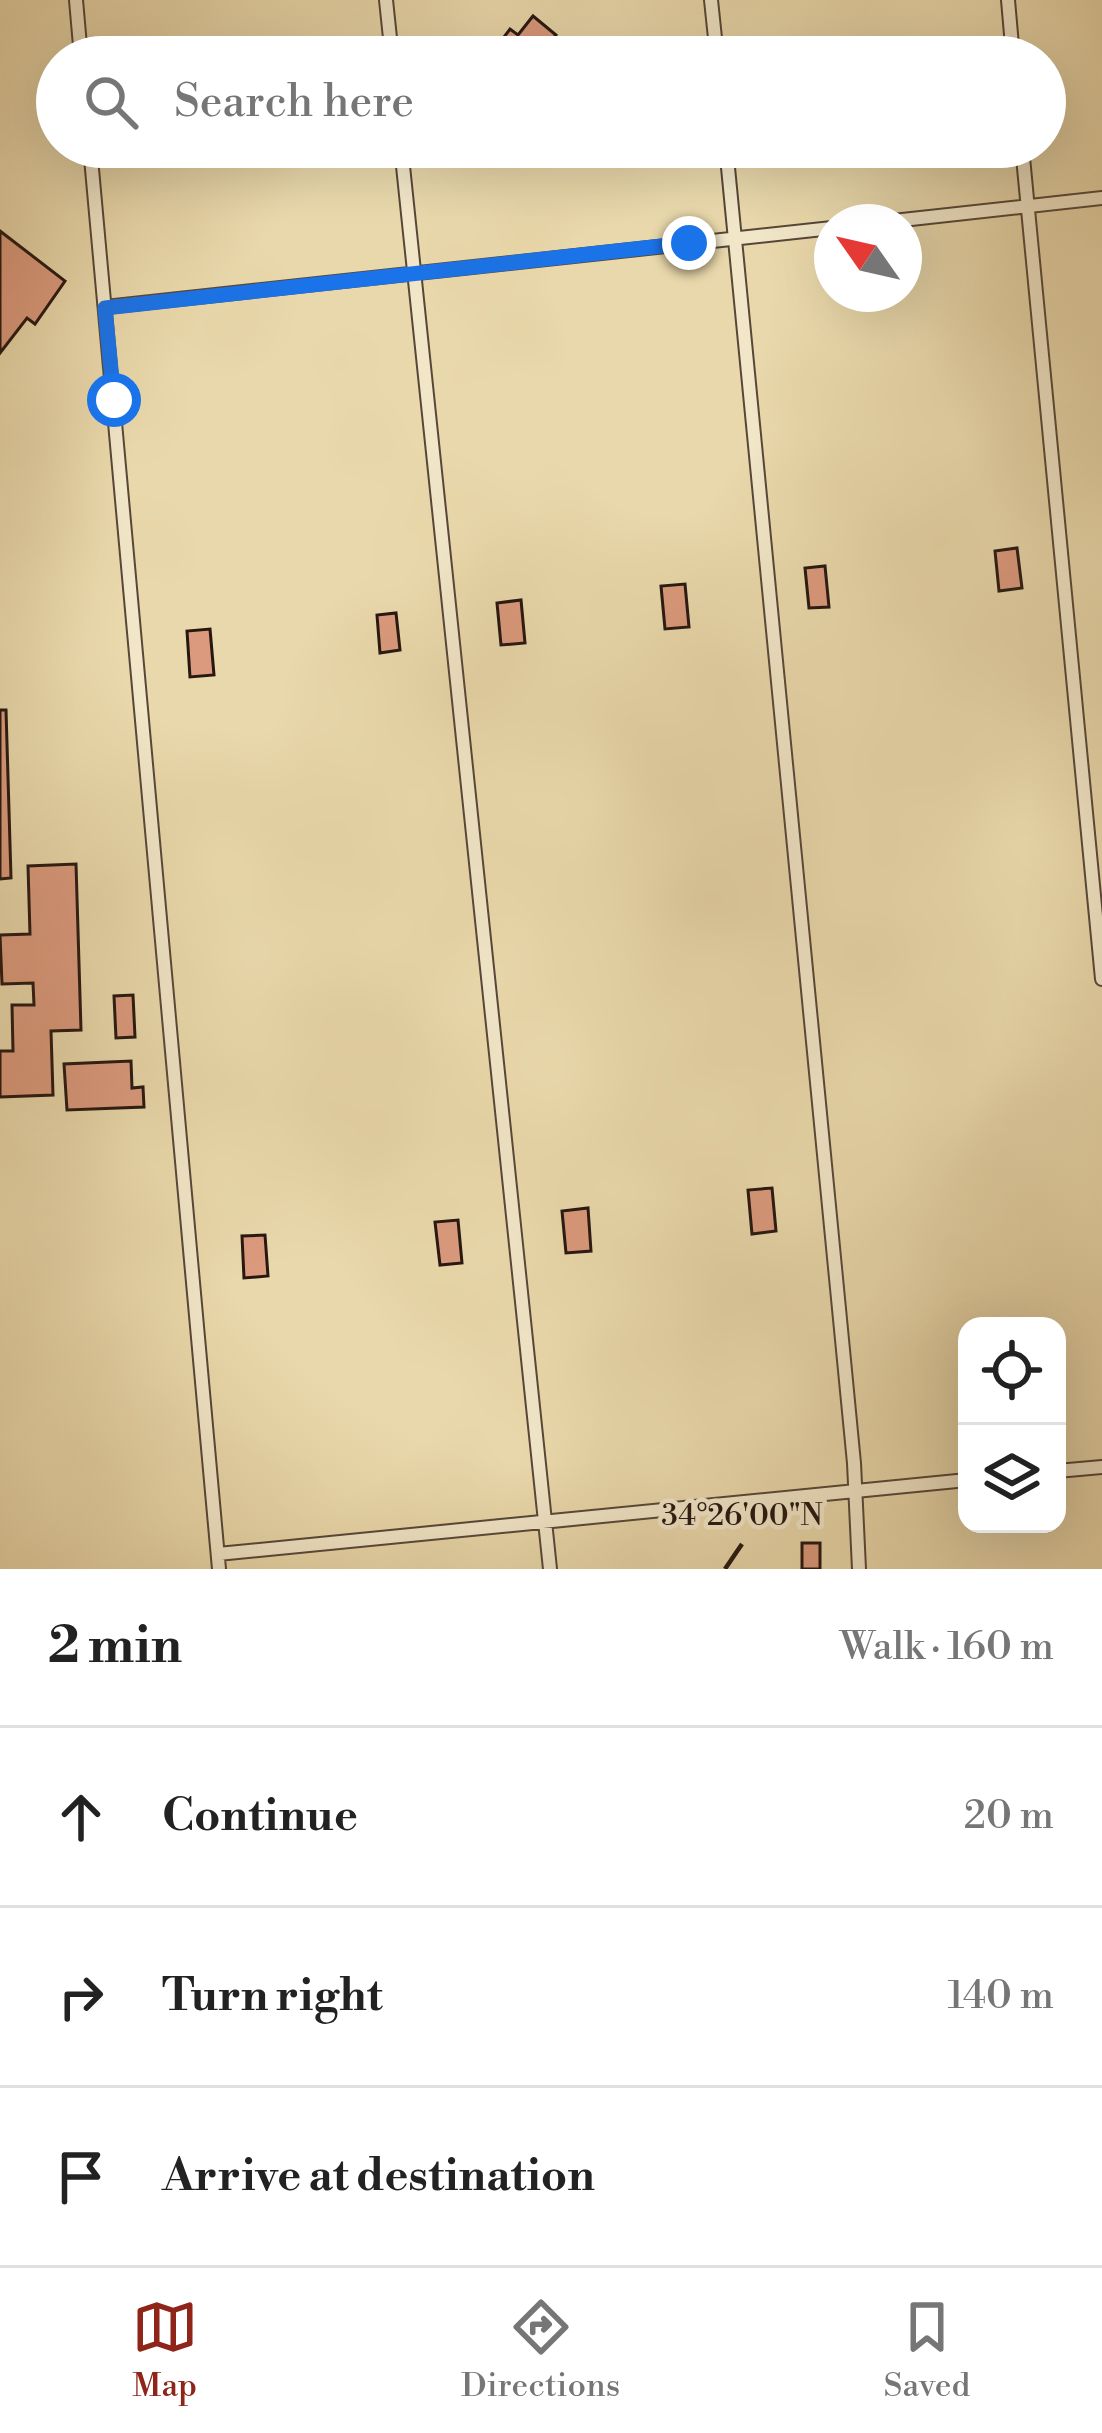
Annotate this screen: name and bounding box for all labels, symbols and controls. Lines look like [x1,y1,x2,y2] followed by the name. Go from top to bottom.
[36,36,1066,168] search box
[78,69,144,135] icon: search
[174,74,414,131] text: Search here
[814,204,922,312] north arrow
[662,216,716,270] route end
[87,373,141,427] route start
[958,1317,1066,1533] map controls
[958,1317,1066,1425] button: locate
[958,1425,1066,1533] button: layers
[661,1497,823,1535] text: 34°26'00"N
[48,1615,182,1679] text: 2 min
[840,1623,1054,1672] text: Walk · 160 m
[48,1784,114,1850] icon: ahead
[162,1788,358,1845] text: Continue
[964,1792,1054,1841] text: 20 m
[48,1964,114,2030] icon: right
[162,1968,383,2025] text: Turn right
[947,1972,1054,2021] text: 140 m
[48,2144,114,2210] icon: arrive
[162,2148,595,2205] text: Arrive at destination
[132,2294,198,2407] tab: Map
[461,2294,620,2407] tab: Directions
[884,2294,970,2407] tab: Saved

